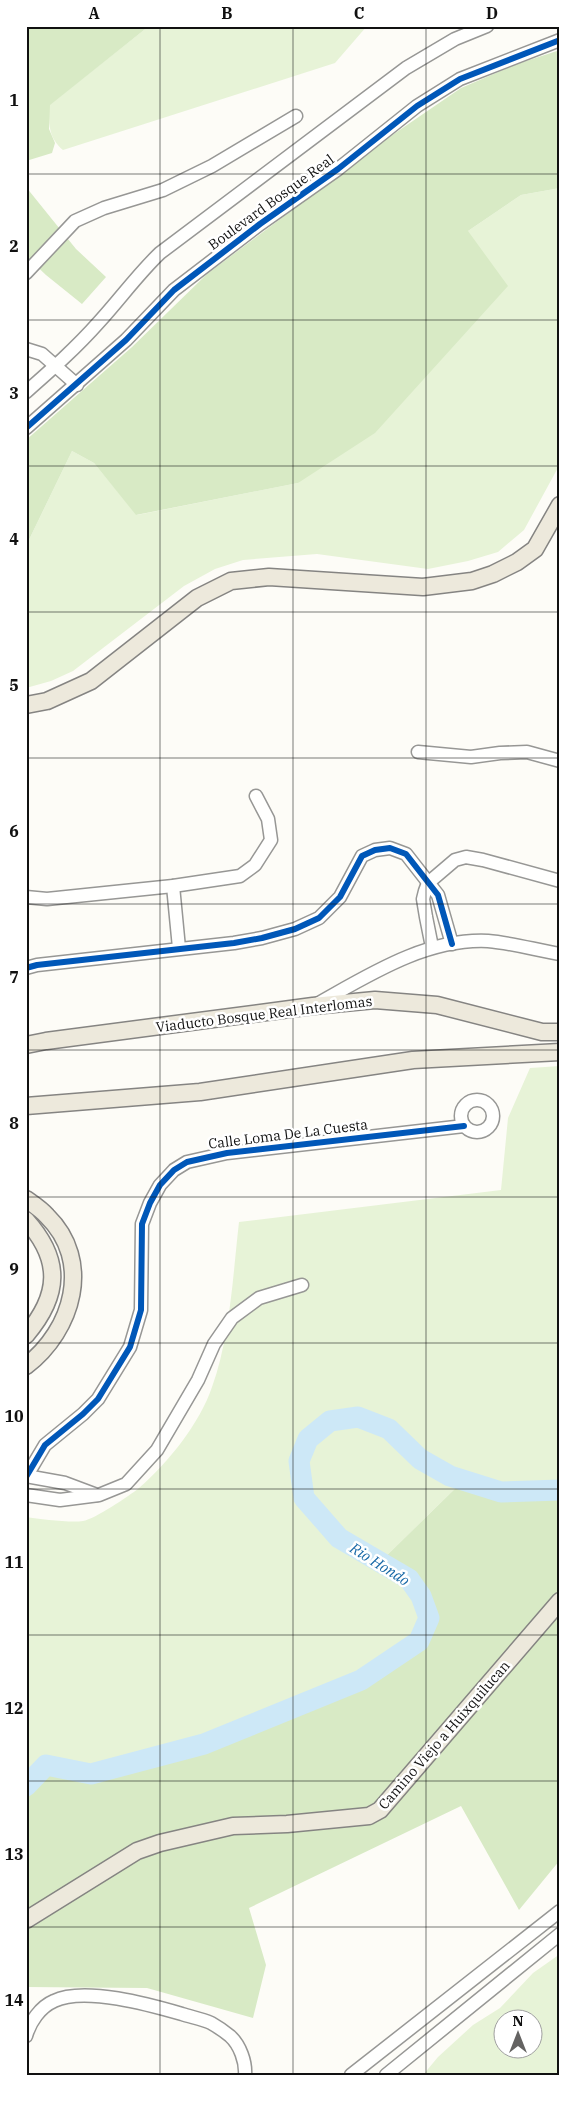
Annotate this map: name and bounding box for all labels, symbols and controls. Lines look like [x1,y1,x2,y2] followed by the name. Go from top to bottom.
[88,3,100,23] text: A
[221,3,233,23] text: B
[354,3,364,23] text: C
[486,3,498,23] text: D
[9,90,19,110] text: 1
[205,150,337,254] street label: Boulevard Bosque Real
[9,236,19,256] text: 2
[9,383,19,403] text: 3
[9,529,19,549] text: 4
[9,675,19,695] text: 5
[9,821,19,841] text: 6
[9,967,19,987] text: 7
[155,992,373,1036] street label: Viaducto Bosque Real Interlomas
[9,1113,19,1133] text: 8
[207,1115,369,1153] street label: Calle Loma De La Cuesta
[9,1259,19,1279] text: 9
[4,1406,24,1426] text: 10
[346,1538,413,1590] water label: Rio Hondo
[4,1552,24,1572] text: 11
[374,1657,514,1813] street label: Camino Viejo a Huixquilucan
[4,1698,24,1718] text: 12
[4,1844,24,1864] text: 13
[4,1990,24,2010] text: 14
[494,2008,544,2058] north arrow
[512,2012,524,2030] text: N

